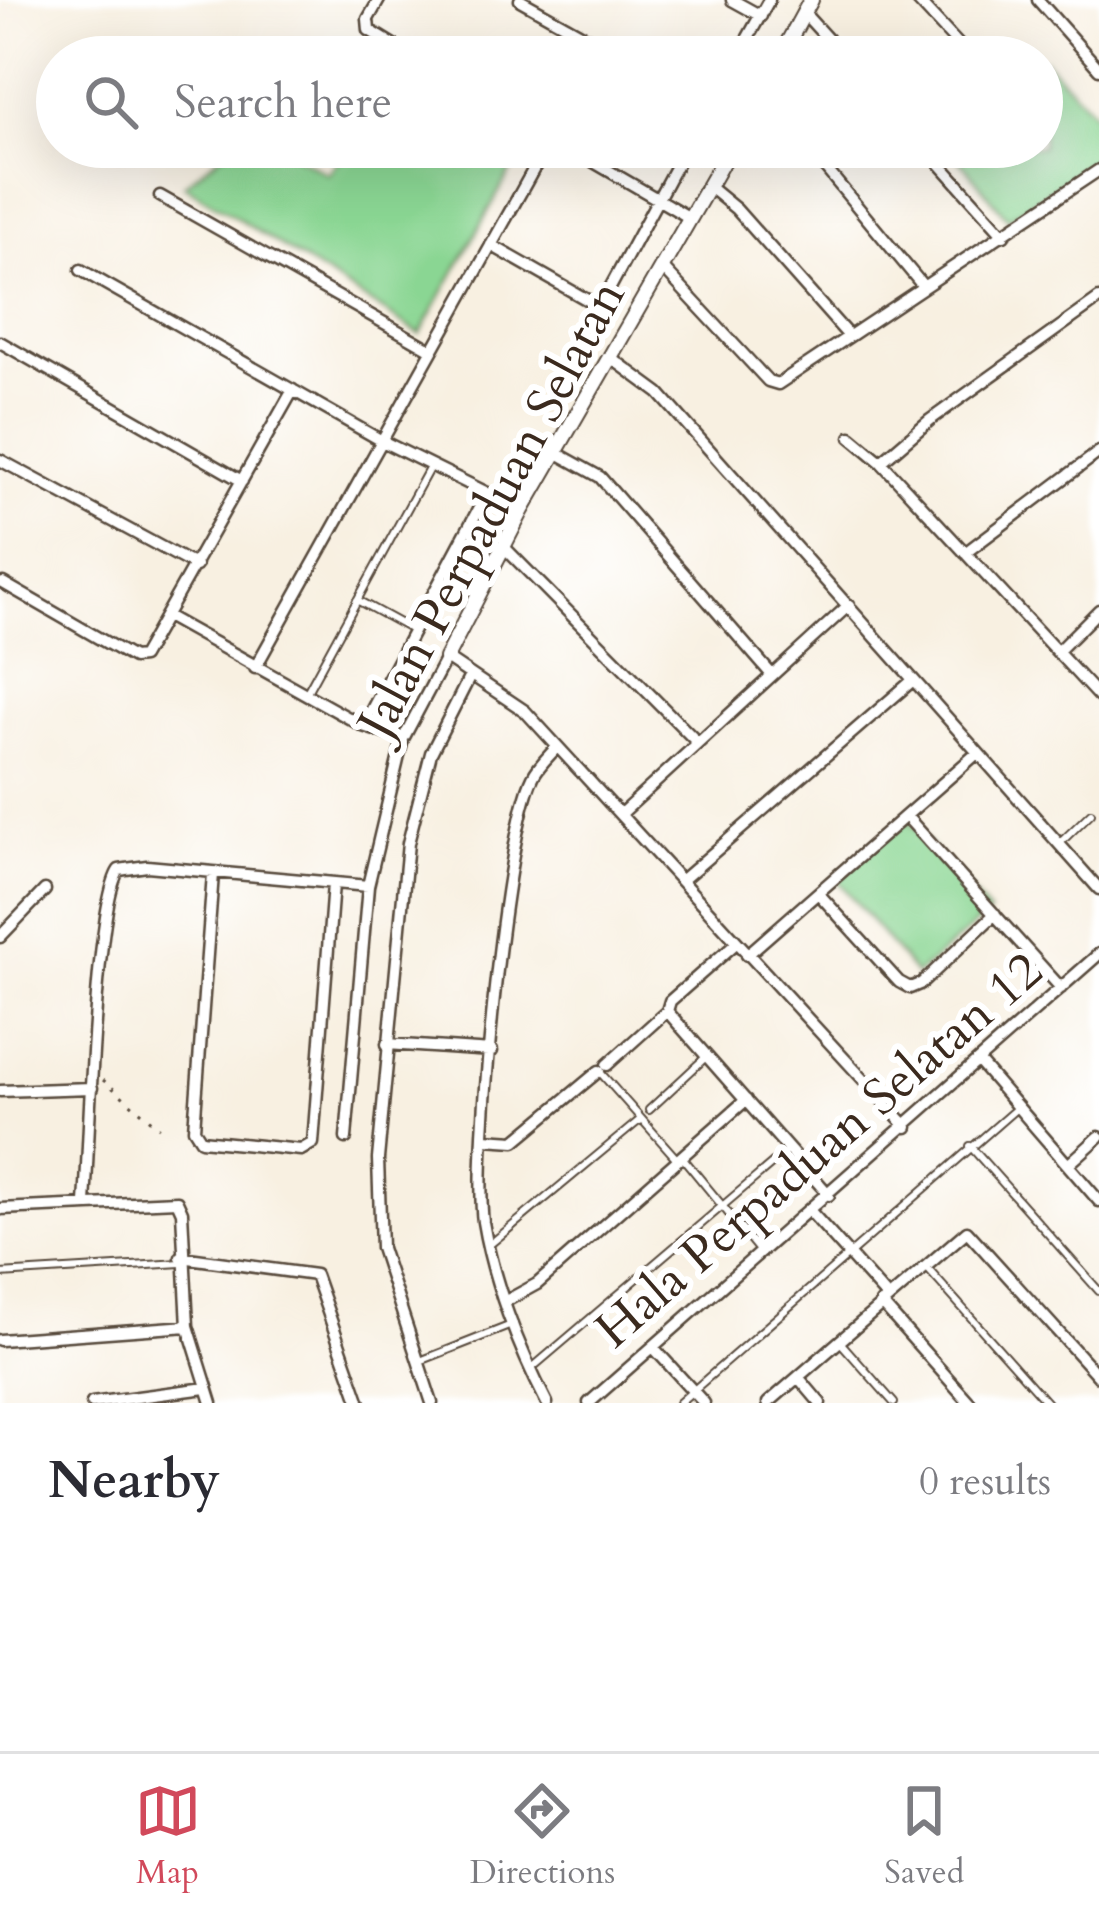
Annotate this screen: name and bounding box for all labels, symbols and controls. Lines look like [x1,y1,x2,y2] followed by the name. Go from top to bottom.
[36,36,1063,168] search box
[78,69,144,135] icon: search
[174,72,392,133] text: Search here
[338,268,642,756] street label: Jalan Perpaduan Selatan
[581,937,1058,1364] street label: Hala Perpaduan Selatan 12
[48,1446,220,1516] text: Nearby
[919,1455,1051,1508] text: 0 results
[135,1778,201,1895] tab: Map
[470,1778,615,1895] tab: Directions
[884,1778,964,1895] tab: Saved

